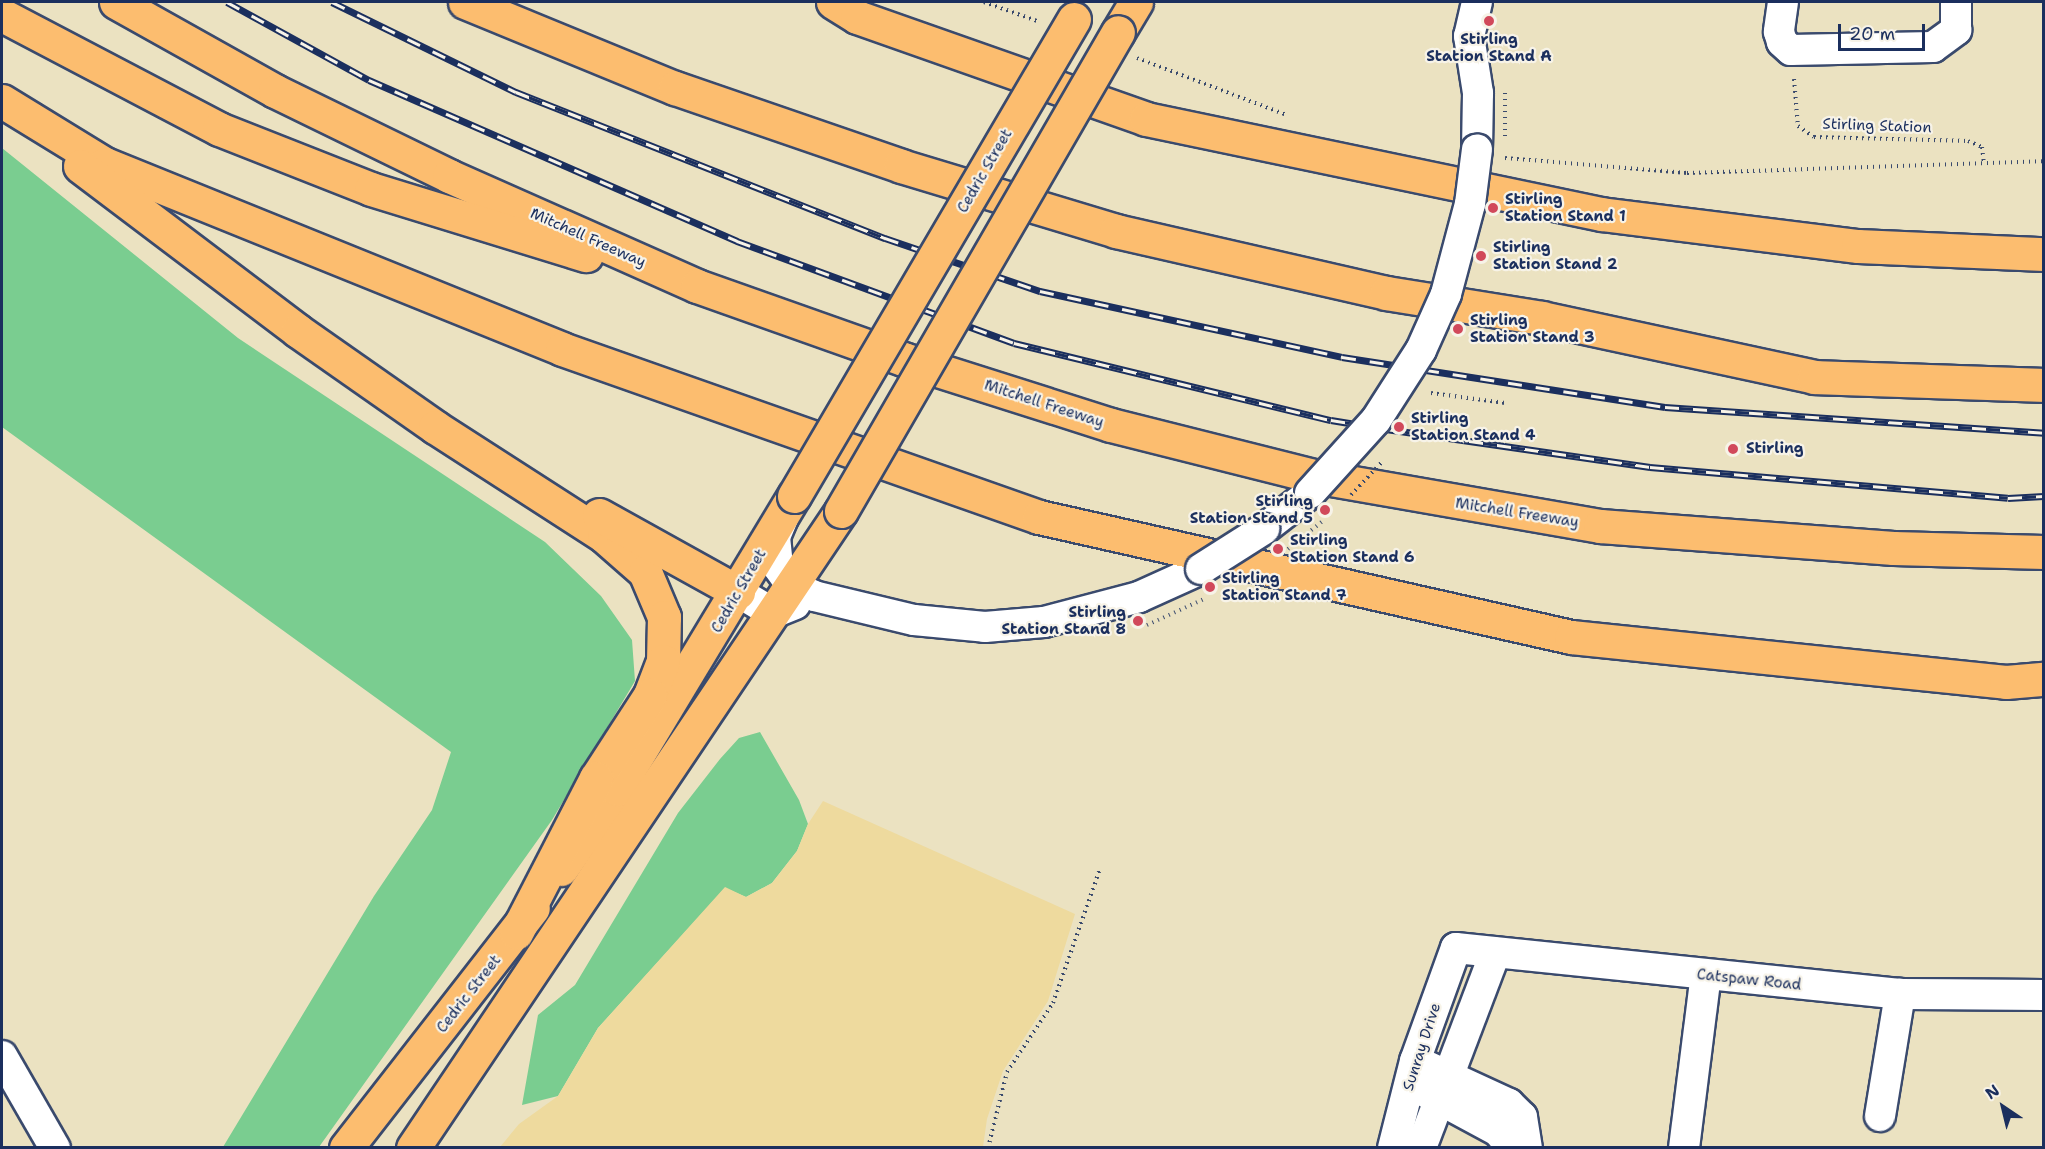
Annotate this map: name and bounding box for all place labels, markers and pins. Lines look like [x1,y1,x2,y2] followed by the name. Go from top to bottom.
[1482,14,1496,28] marker: Stirling Station Stand A
[1426,30,1552,65] place label: Stirling Station Stand A
[1505,190,1626,225] place label: Stirling Station Stand 1
[1486,201,1500,215] marker: Stirling Station Stand 1
[1493,238,1617,273] place label: Stirling Station Stand 2
[1474,249,1488,263] marker: Stirling Station Stand 2
[1470,311,1594,346] place label: Stirling Station Stand 3
[1451,322,1465,336] marker: Stirling Station Stand 3
[1411,409,1535,444] place label: Stirling Station Stand 4
[1392,420,1406,434] marker: Stirling Station Stand 4
[1724,440,1742,458] marker: Stirling
[1746,440,1804,458] place label: Stirling
[1190,492,1313,527] place label: Stirling Station Stand 5
[1318,503,1332,517] marker: Stirling Station Stand 5
[1290,531,1414,566] place label: Stirling Station Stand 6
[1271,542,1285,556] marker: Stirling Station Stand 6
[1222,569,1346,604] place label: Stirling Station Stand 7
[1203,580,1217,594] marker: Stirling Station Stand 7
[1002,603,1126,638] place label: Stirling Station Stand 8
[1131,614,1145,628] marker: Stirling Station Stand 8

